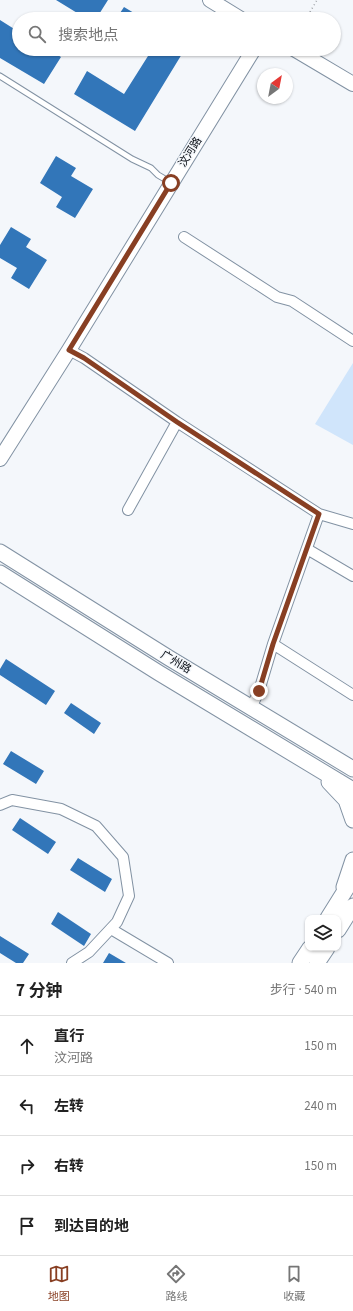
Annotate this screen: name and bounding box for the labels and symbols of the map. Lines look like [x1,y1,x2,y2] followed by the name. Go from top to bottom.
[257,68,293,104] north arrow
[175,134,205,170] street label: 汶河路
[162,174,180,192] route start
[158,647,194,677] street label: 广州路
[250,682,268,700] route end

